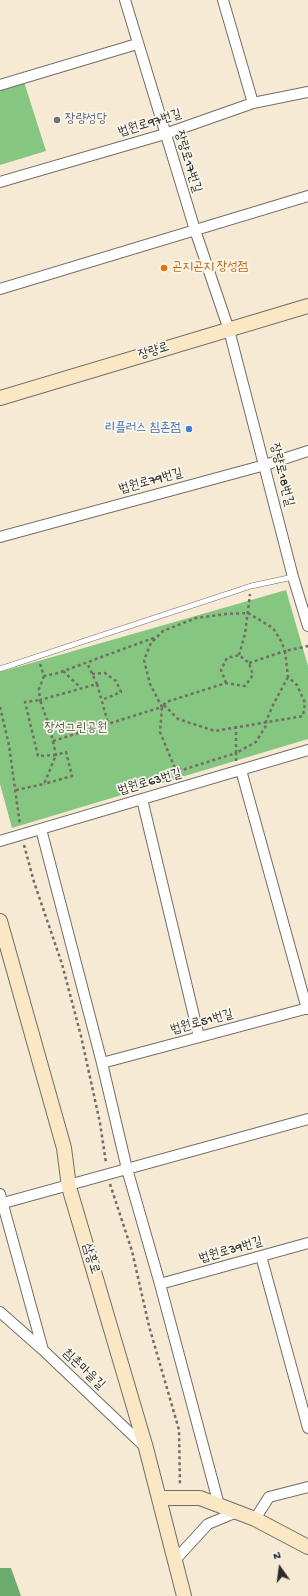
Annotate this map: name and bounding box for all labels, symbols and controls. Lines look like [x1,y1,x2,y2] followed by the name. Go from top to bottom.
[116,107,184,141] street label: 법원로97번길
[65,112,107,128] place label: 장량성당
[52,115,62,125] marker: 장량성당
[170,129,204,195] street label: 장량로17번길
[172,260,248,276] place label: 곤지곤지 장성점
[159,263,169,273] marker: 곤지곤지 장성점
[137,340,171,364] street label: 장량로
[105,421,181,437] place label: 리플러스 침촌점
[184,424,194,434] marker: 리플러스 침촌점
[266,442,296,508] street label: 장량로18번길
[117,466,185,498] street label: 법원로79번길
[45,721,107,737] park label: 장성그린공원
[116,766,184,800] street label: 법원로63번길
[169,1007,235,1039] street label: 법원로51번길
[197,1234,265,1268] street label: 법원로39번길
[78,1242,102,1276] street label: 삼흥로
[59,1346,107,1394] street label: 침촌마을길
[260,1548,300,1588] north arrow
[272,1550,282,1563] text: N

